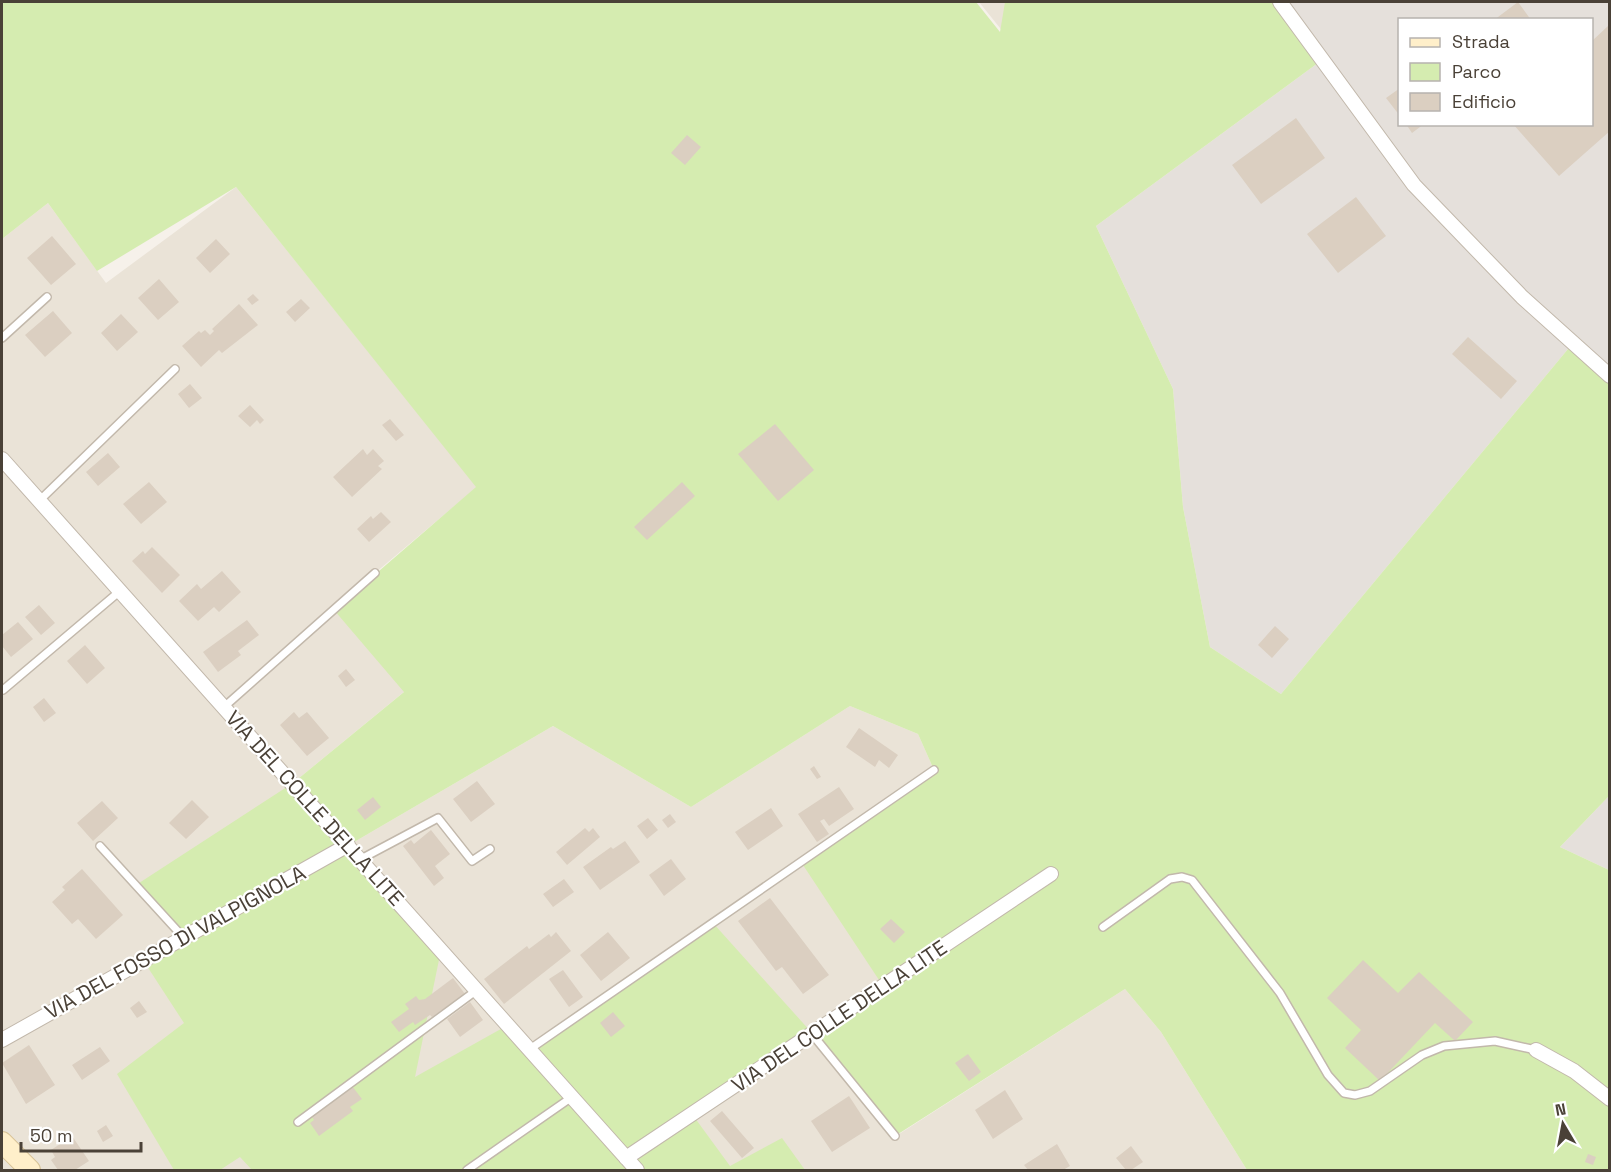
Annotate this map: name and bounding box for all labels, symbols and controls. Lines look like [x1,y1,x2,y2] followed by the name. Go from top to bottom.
[1398,18,1593,126] legend
[1452,30,1510,53] text: Strada
[1452,60,1501,83] text: Parco
[1452,90,1516,113] text: Edificio
[220,705,410,911] street label: VIA DEL COLLE DELLA LITE
[40,859,310,1025] street label: VIA DEL FOSSO DI VALPIGNOLA
[726,934,952,1098] street label: VIA DEL COLLE DELLA LITE
[1533,1094,1593,1154] north arrow
[1553,1098,1568,1121] text: N
[21,1115,141,1153] scale bar
[30,1124,72,1147] text: 50 m

